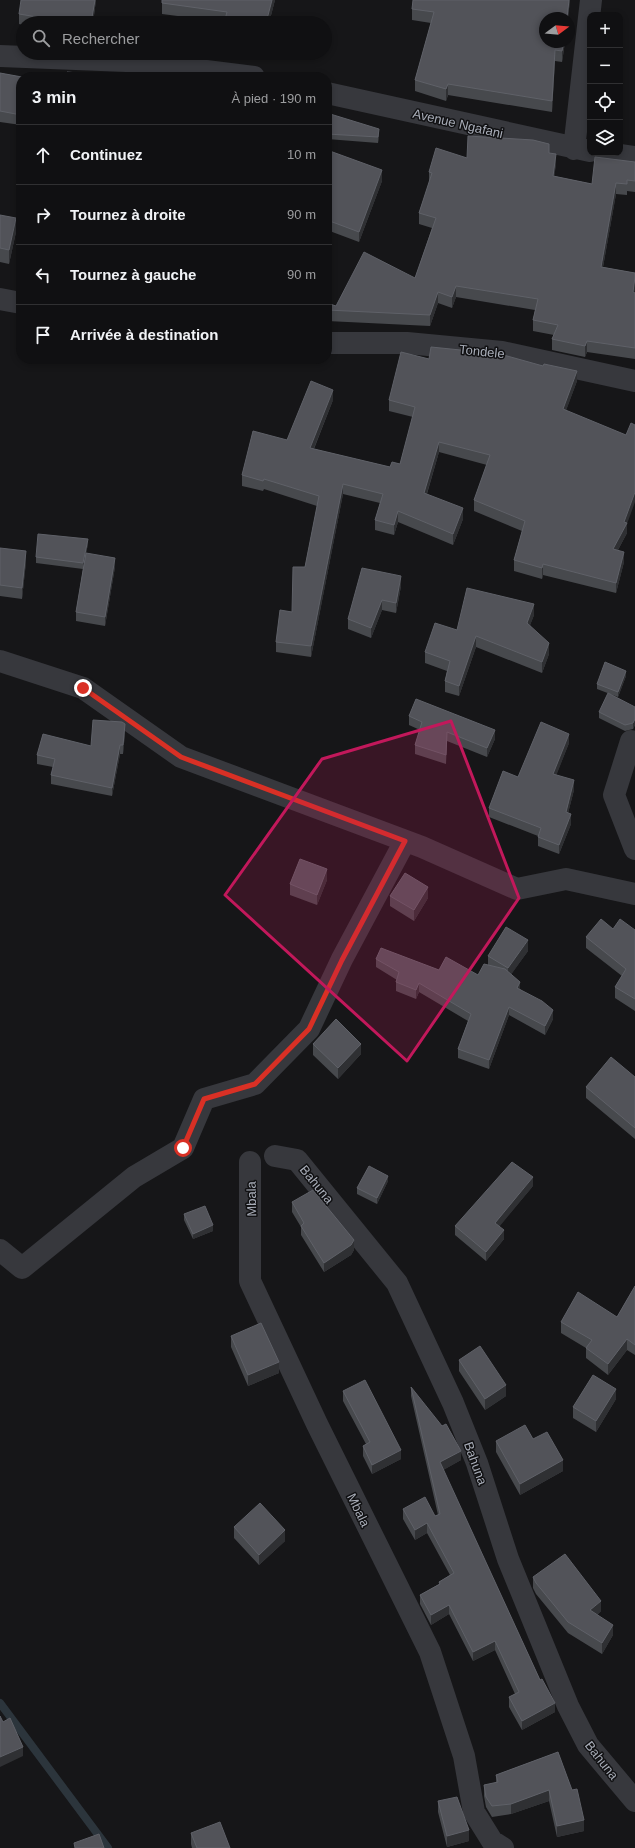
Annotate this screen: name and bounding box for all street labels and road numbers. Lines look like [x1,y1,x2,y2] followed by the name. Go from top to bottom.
[411,106,505,141] street label: Avenue Ngafani
[459,342,505,361] street label: Tondele
[297,1162,337,1207] street label: Bahuna
[244,1180,259,1217] street label: Mbala
[461,1440,491,1488] street label: Bahuna
[344,1491,373,1530] street label: Mbala
[582,1738,622,1783] street label: Bahuna

